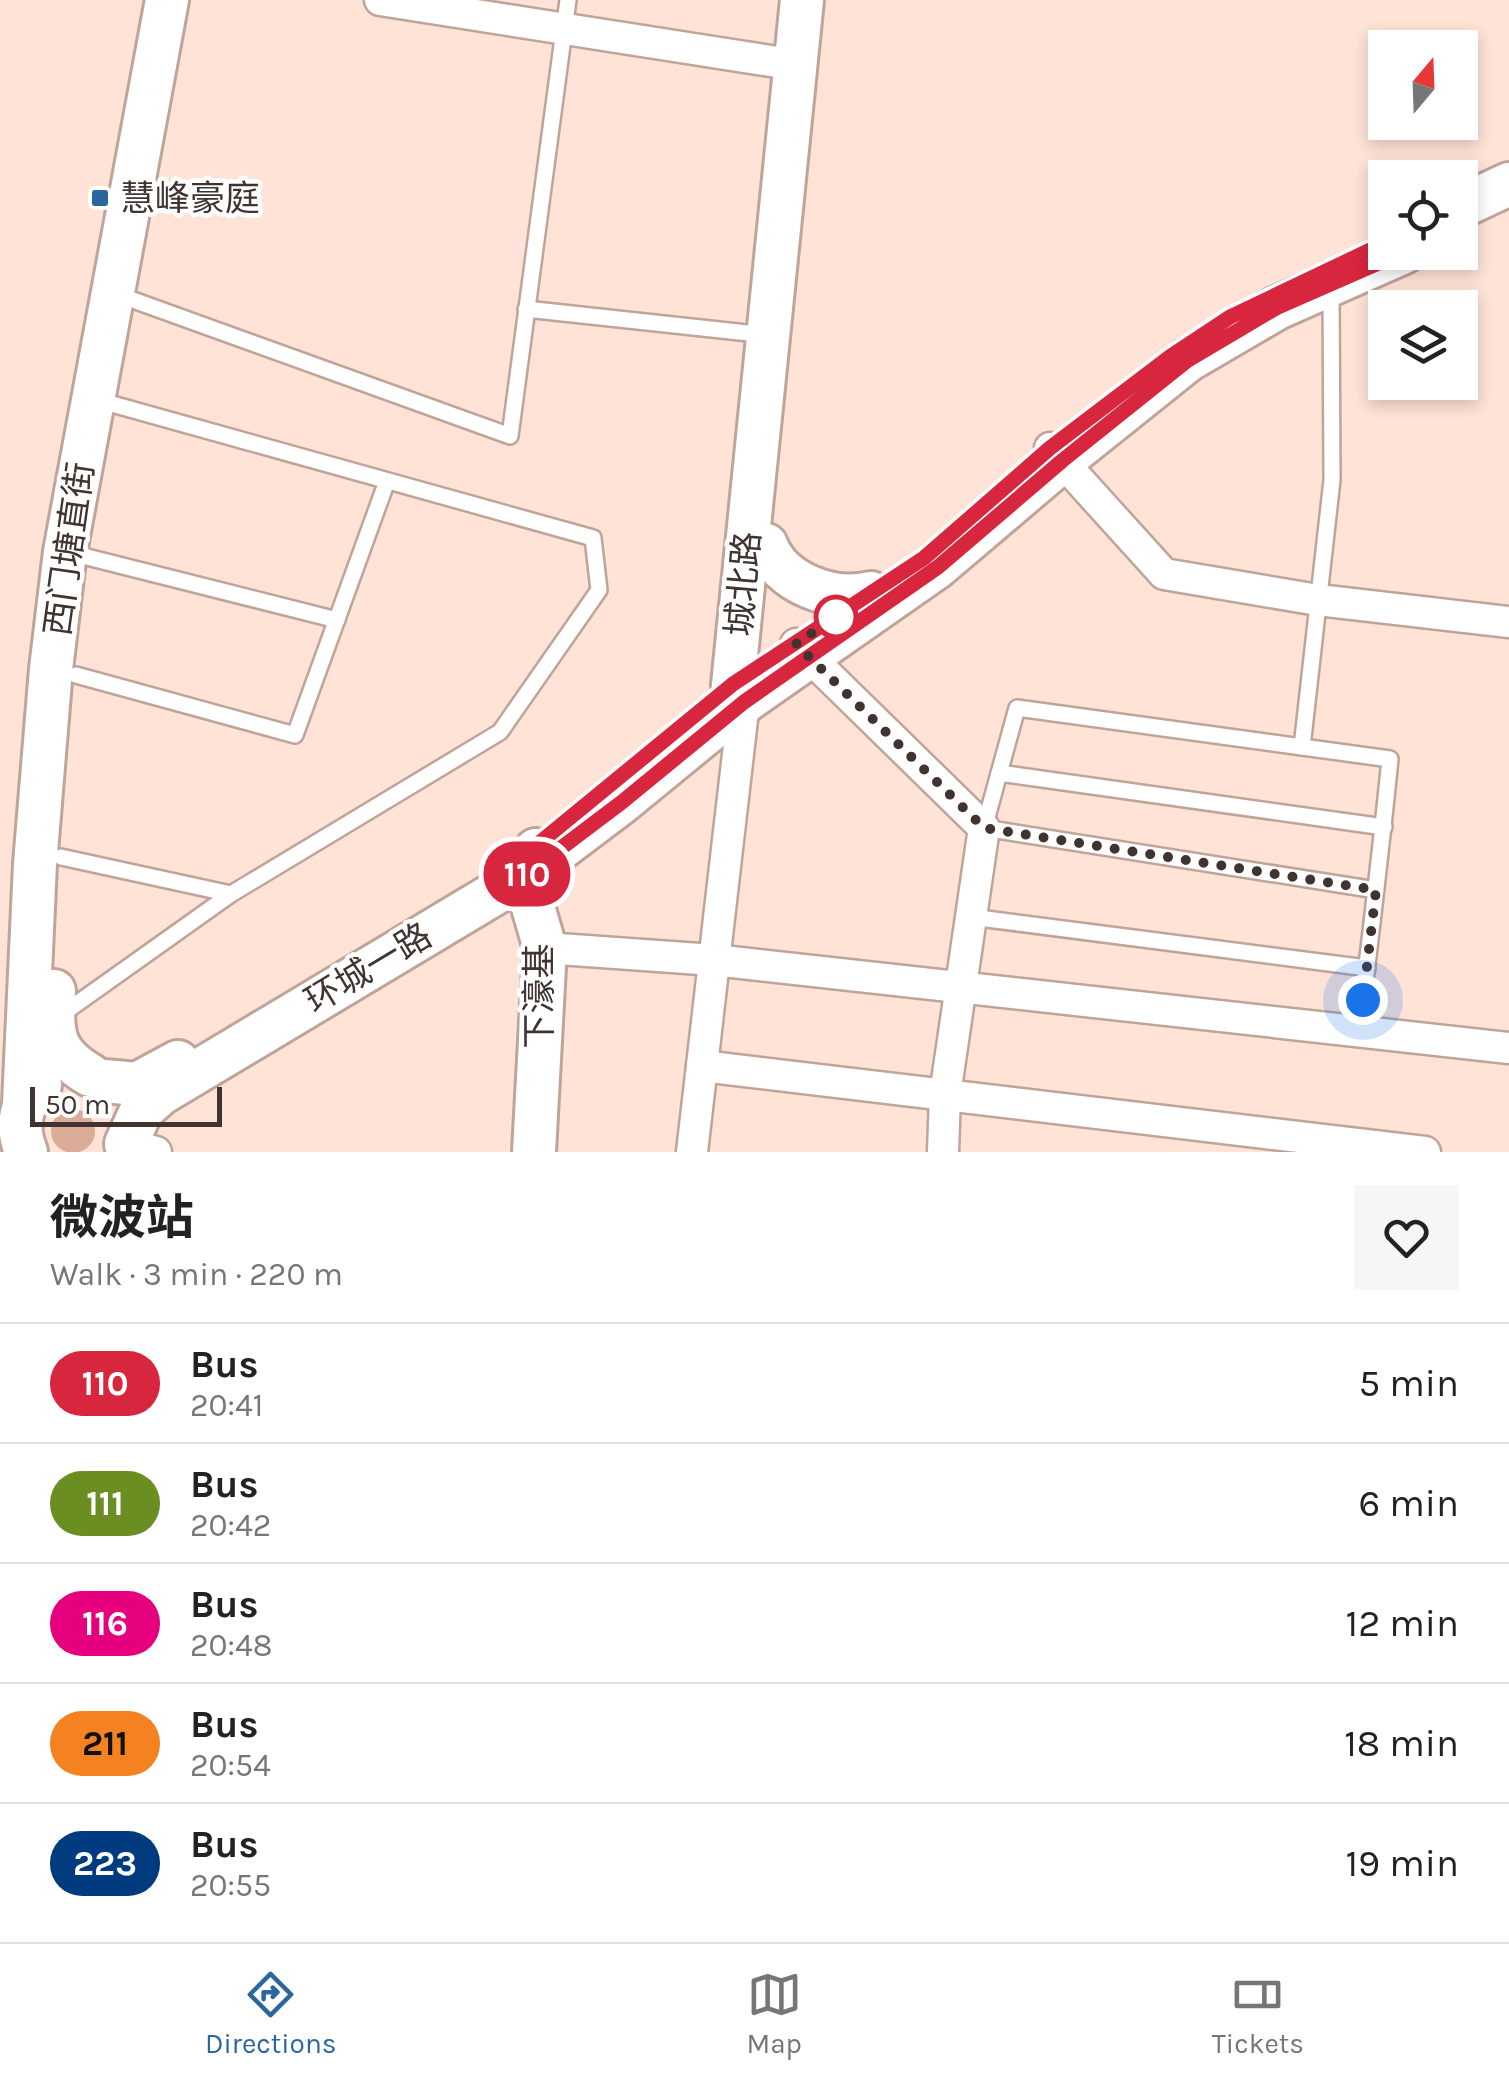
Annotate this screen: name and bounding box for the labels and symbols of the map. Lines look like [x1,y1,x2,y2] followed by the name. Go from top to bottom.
[1368,30,1478,140] north arrow
[120,178,260,219] place label: 慧峰豪庭
[89,187,111,209] marker: 慧峰豪庭
[37,460,102,639] street label: 西门塘直街
[718,530,768,638] street label: 城北路
[815,596,857,638] unlabelled marker
[470,842,584,906] line badge: 110
[298,915,439,1022] street label: 环城一路
[519,943,560,1049] street label: 下濠基
[1338,975,1388,1025] your location
[30,1082,222,1126] scale bar

